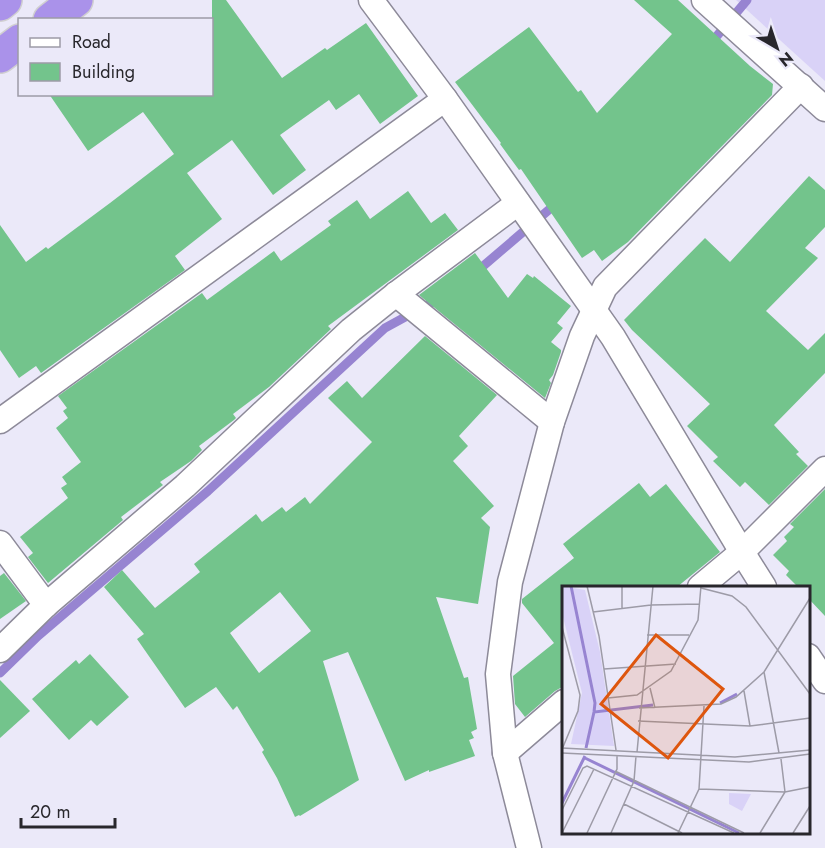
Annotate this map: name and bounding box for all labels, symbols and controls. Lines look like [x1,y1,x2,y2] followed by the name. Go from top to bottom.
[18,18,213,96] legend
[747,18,807,78] north arrow
[72,29,111,55] text: Road
[774,46,798,72] text: N
[72,59,135,85] text: Building
[562,586,810,833] inset map
[21,791,116,829] scale bar
[30,799,70,825] text: 20 m

